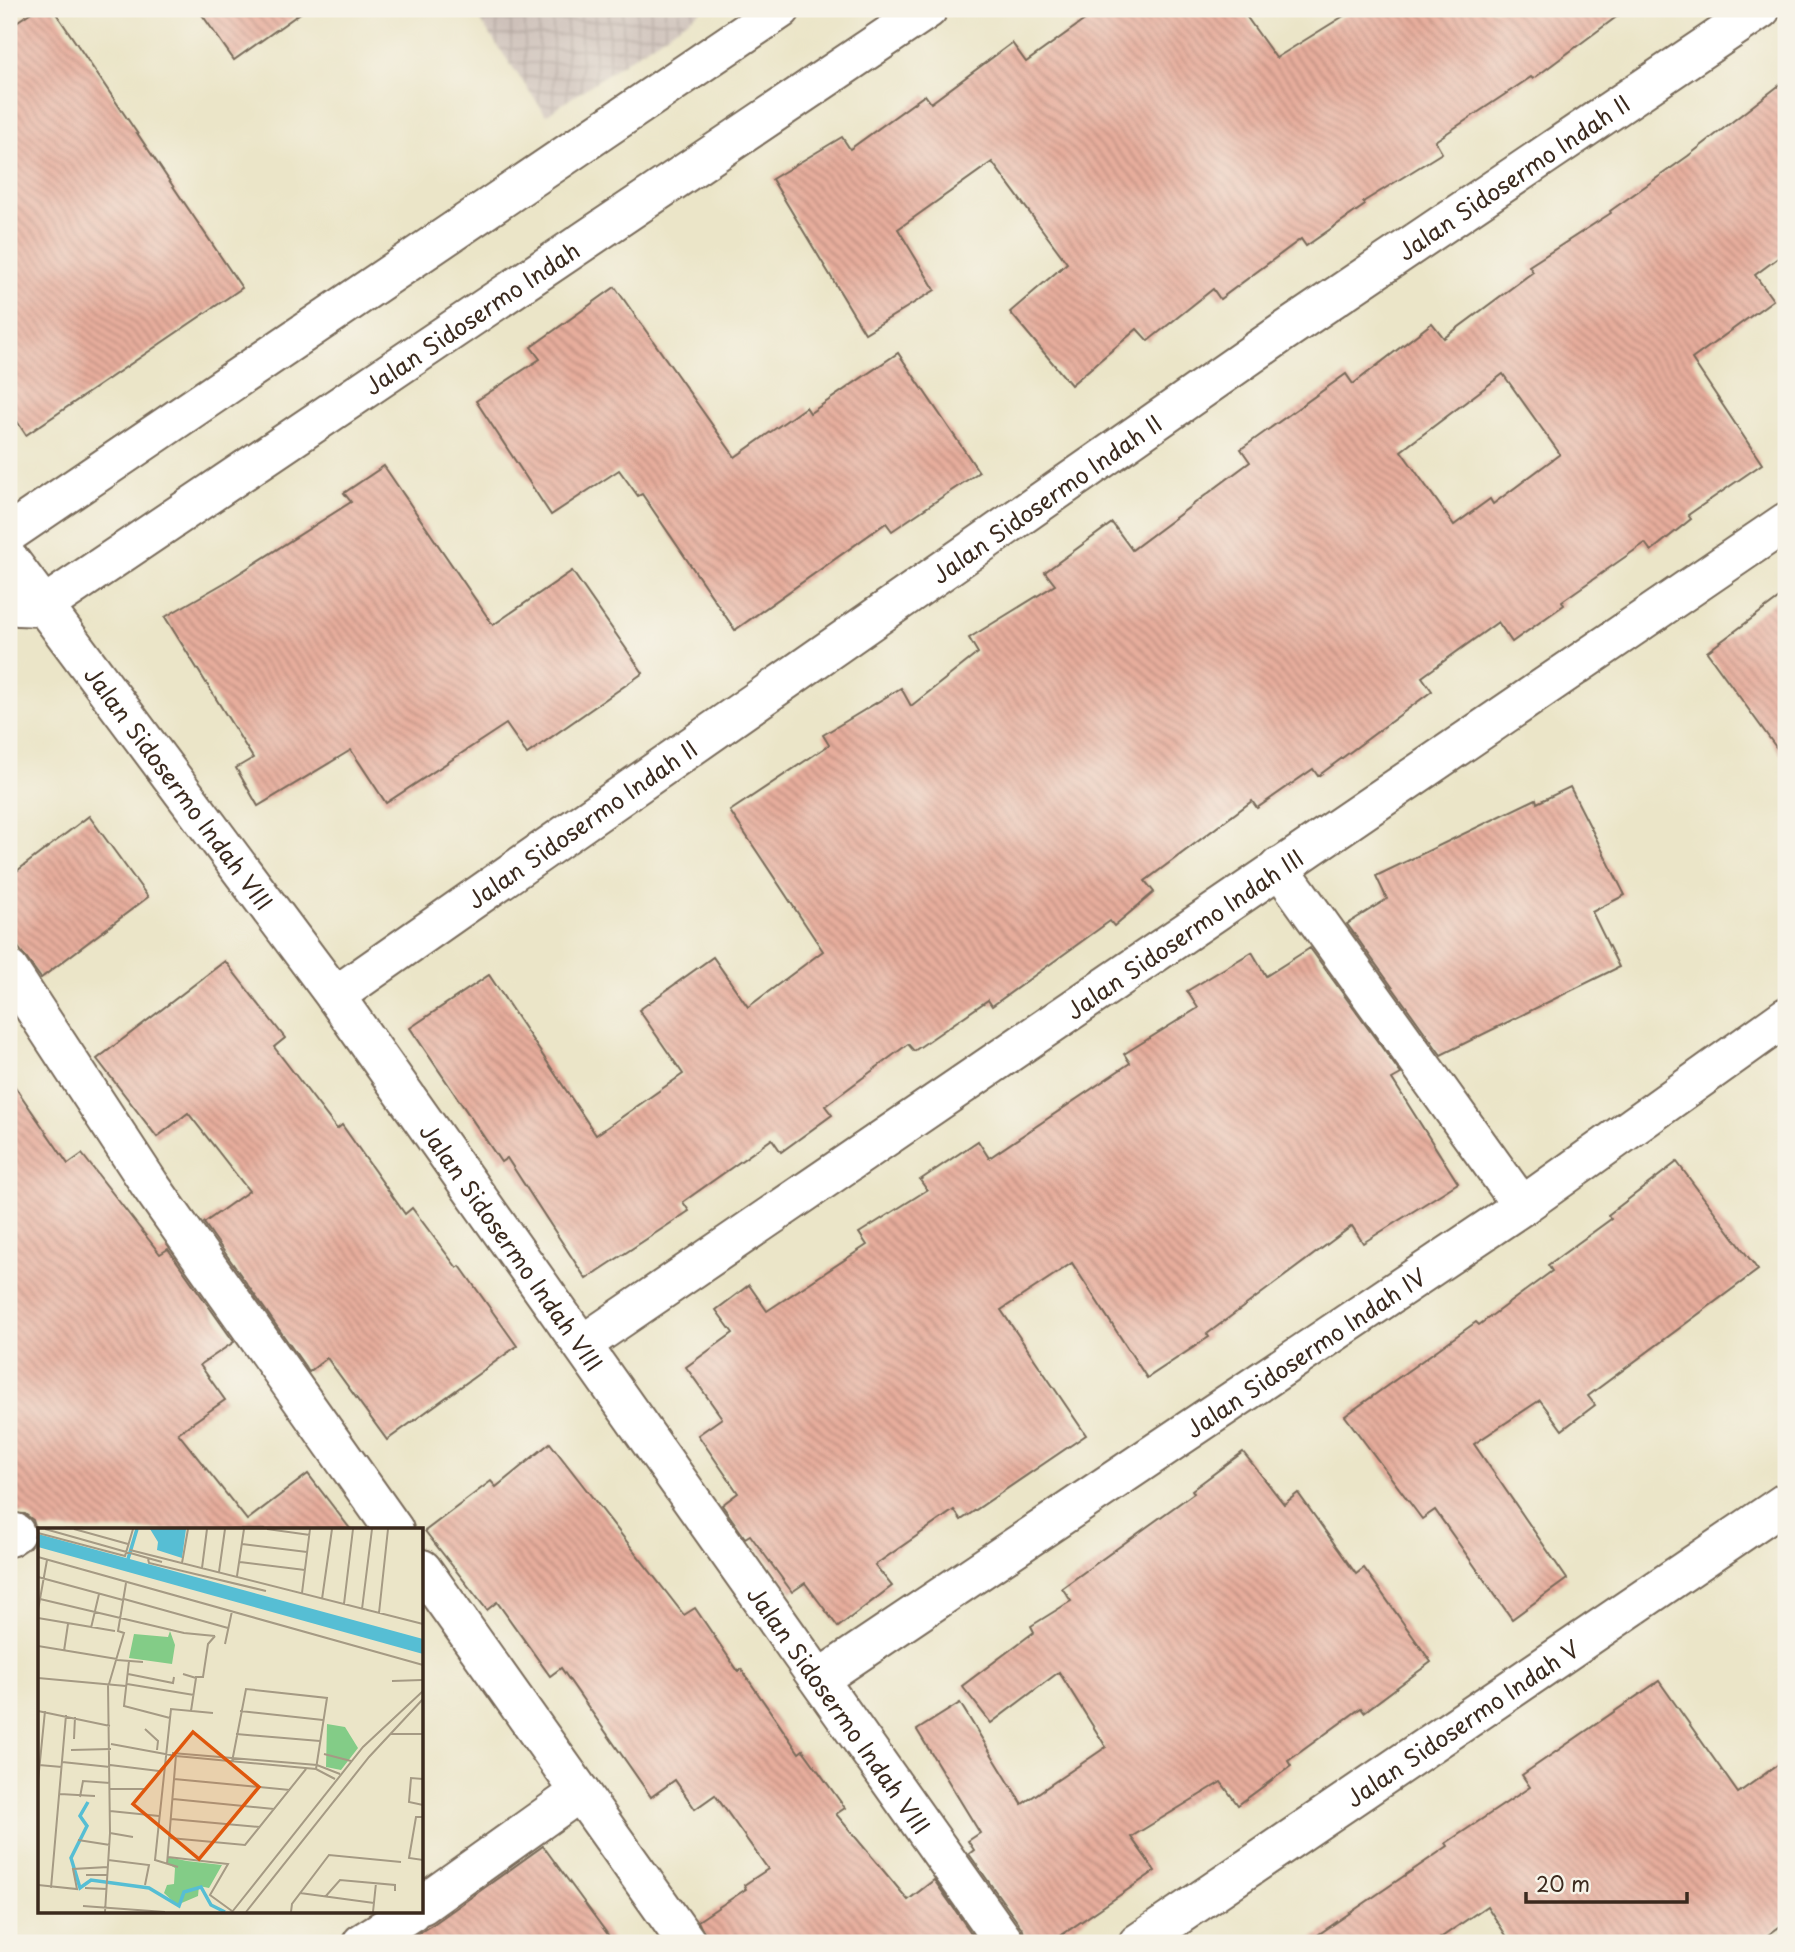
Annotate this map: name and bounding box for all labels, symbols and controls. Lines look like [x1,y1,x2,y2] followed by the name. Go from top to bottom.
[1390,85,1636,268] street label: Jalan Sidosermo Indah II
[357,232,586,403] street label: Jalan Sidosermo Indah
[924,405,1168,591] street label: Jalan Sidosermo Indah II
[77,658,282,917] street label: Jalan Sidosermo Indah VIII
[459,730,704,916] street label: Jalan Sidosermo Indah II
[1058,840,1310,1027] street label: Jalan Sidosermo Indah III
[412,1115,612,1378] street label: Jalan Sidosermo Indah VIII
[1178,1258,1433,1445] street label: Jalan Sidosermo Indah IV
[38,1528,424,1913] inset map
[740,1578,940,1841] street label: Jalan Sidosermo Indah VIII
[1338,1630,1586,1815] street label: Jalan Sidosermo Indah V
[1526,1861,1686,1905] scale bar
[1536,1867,1590,1899] text: 20 m

